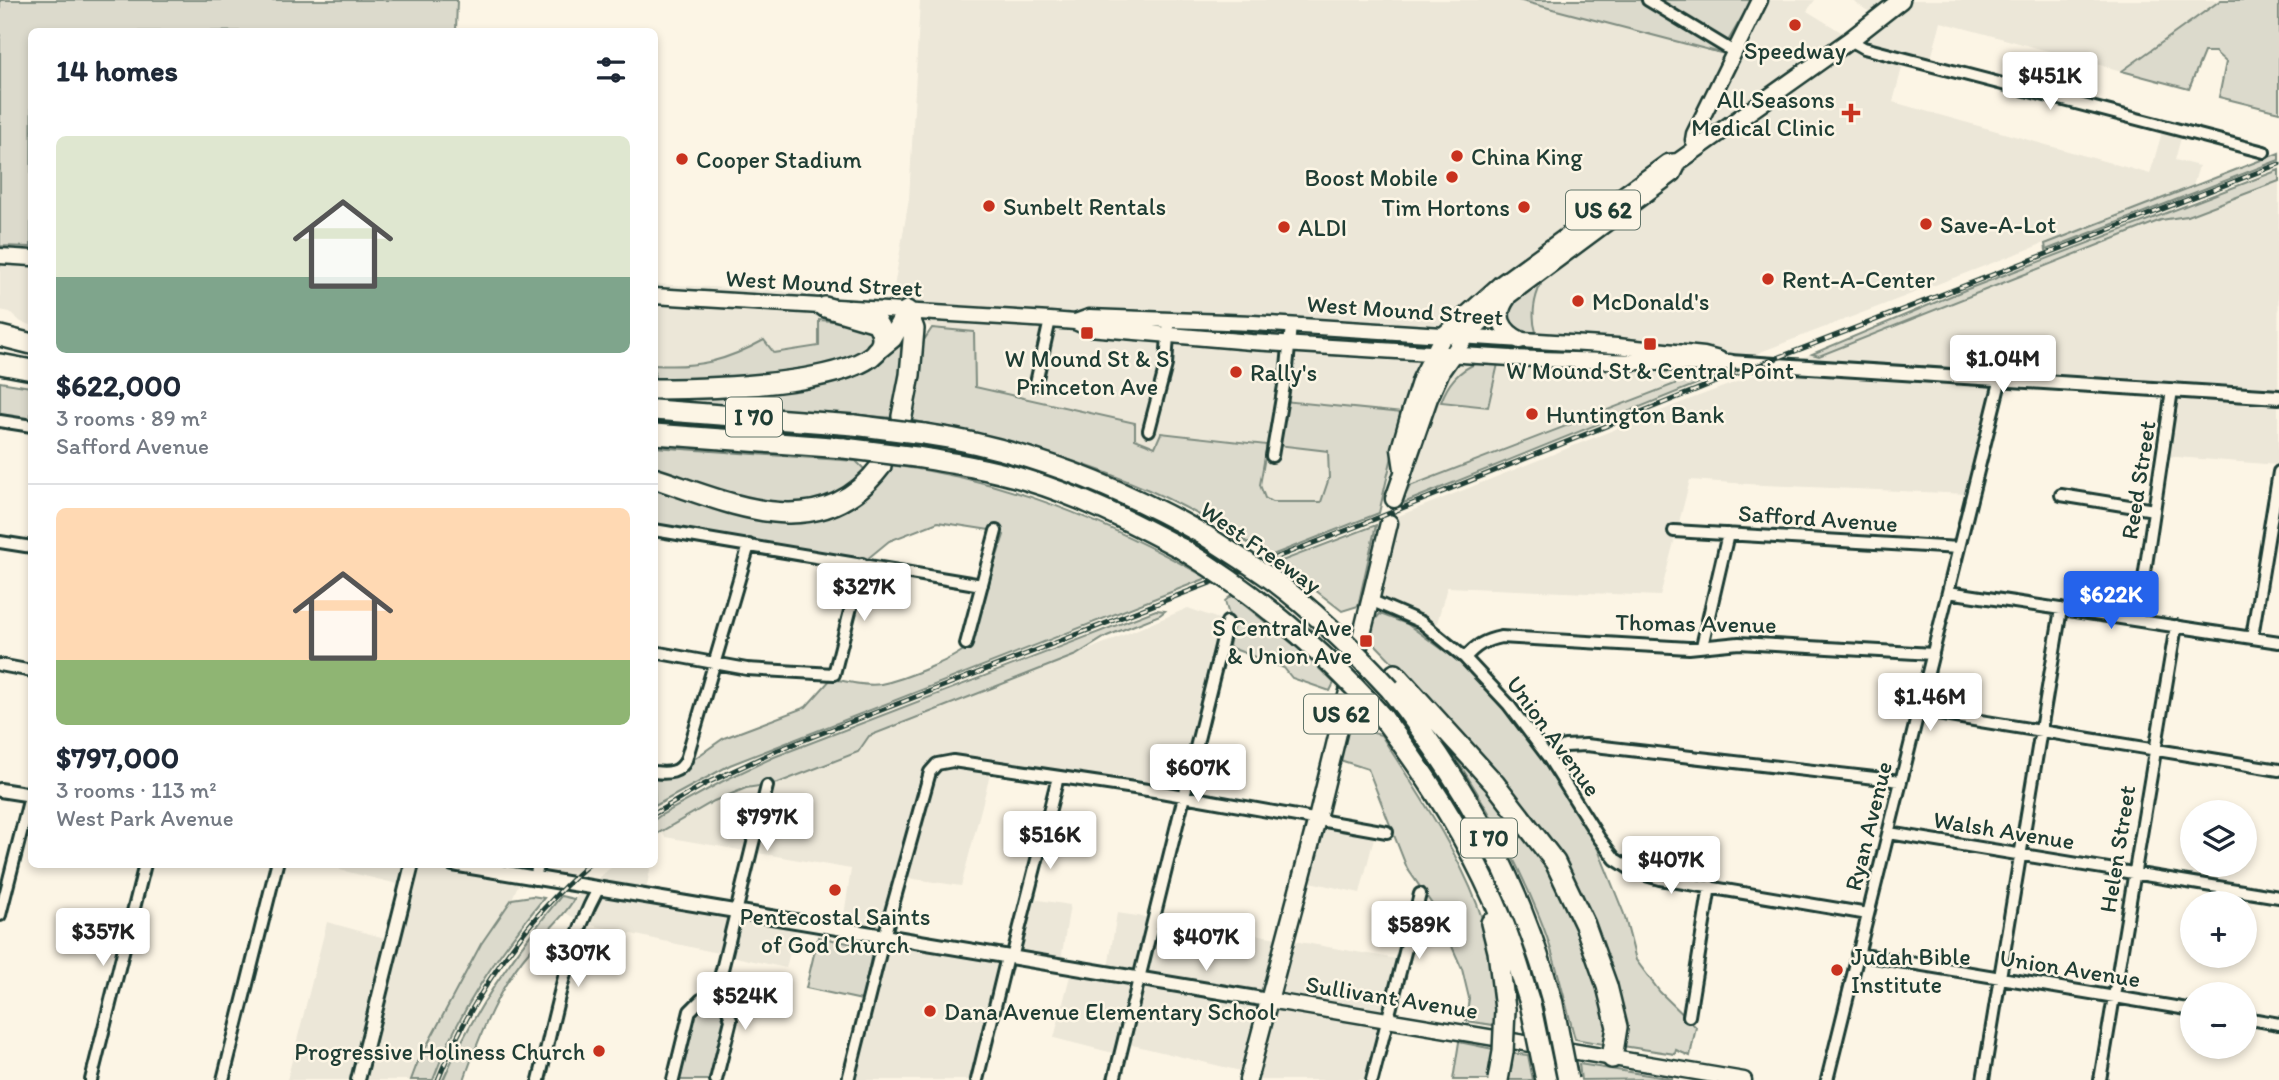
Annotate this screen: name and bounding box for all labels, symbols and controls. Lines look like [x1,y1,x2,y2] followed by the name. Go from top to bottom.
[1787,17,1803,33] marker: Speedway
[1744,36,1846,65] place label: Speedway
[592,51,630,89] icon: filters
[56,52,178,89] text: 14 homes
[2001,52,2099,112] pin: $451K
[2019,61,2081,89] text: $451K
[1691,85,1835,142] place label: All Seasons Medical Clinic
[1841,103,1861,123] marker: All Seasons Medical Clinic
[1471,142,1583,171] place label: China King
[696,145,862,174] place label: Cooper Stadium
[1449,148,1465,164] marker: China King
[674,151,690,167] marker: Cooper Stadium
[1305,163,1438,192] place label: Boost Mobile
[1444,169,1460,185] marker: Boost Mobile
[280,181,406,307] icon: home
[1566,190,1640,230] road number: US 62
[1003,192,1166,221] place label: Sunbelt Rentals
[1382,193,1510,222] place label: Tim Hortons
[981,198,997,214] marker: Sunbelt Rentals
[1516,199,1532,215] marker: Tim Hortons
[1940,210,2056,239] place label: Save-A-Lot
[1298,213,1347,242] place label: ALDI
[1918,216,1934,232] marker: Save-A-Lot
[1276,219,1292,235] marker: ALDI
[725,263,923,303] street label: West Mound Street
[1782,265,1935,294] place label: Rent-A-Center
[1760,271,1776,287] marker: Rent-A-Center
[1592,287,1709,316] place label: McDonald's
[1306,289,1504,331] street label: West Mound Street
[1570,293,1586,309] marker: McDonald's
[1079,325,1095,341] marker: W Mound St & S Princeton Ave
[1642,336,1658,352] marker: W Mound St & Central Point
[1946,336,2060,395] pin: $1.04M
[1005,344,1169,401] place label: W Mound St & S Princeton Ave
[1966,344,2040,372] text: $1.04M
[1506,356,1794,385] place label: W Mound St & Central Point
[1250,358,1317,387] place label: Rally's
[1228,364,1244,380] marker: Rally's
[56,367,181,404] text: $622,000
[726,398,782,436] road number: I 70
[1546,400,1724,429] place label: Huntington Bank
[56,404,207,432] text: 3 rooms · 89 m²
[1524,406,1540,422] marker: Huntington Bank
[2114,419,2162,541] street label: Reed Street
[56,432,209,460] text: Safford Avenue
[1195,495,1327,599] street label: West Freeway
[1737,498,1899,538] street label: Safford Avenue
[280,553,406,679] icon: home
[815,564,913,623] pin: $327K
[833,572,895,600] text: $327K
[2062,572,2160,631] pin: $622K
[2080,580,2142,608] text: $622K
[1615,607,1777,639] street label: Thomas Avenue
[1212,613,1352,670] place label: S Central Ave & Union Ave
[1358,633,1374,649] marker: S Central Ave & Union Ave
[1500,670,1608,802] street label: Union Avenue
[1873,674,1987,733] pin: $1.46M
[1894,682,1966,710] text: $1.46M
[1304,694,1378,734] road number: US 62
[56,739,179,776] text: $797,000
[1149,744,1247,804] pin: $607K
[1166,753,1230,781] text: $607K
[1838,758,1898,894] street label: Ryan Avenue
[56,776,217,804] text: 3 rooms · 113 m²
[2093,783,2141,915] street label: Helen Street
[718,794,816,853] pin: $797K
[2180,800,2257,1059] map controls
[2180,800,2257,877] button: layers
[736,802,798,830] text: $797K
[56,804,234,832] text: West Park Avenue
[1931,805,2077,855] street label: Walsh Avenue
[1001,812,1099,871] pin: $516K
[1461,818,1517,858] road number: I 70
[1019,820,1081,848] text: $516K
[1622,836,1720,896] pin: $407K
[1638,845,1704,873] text: $407K
[827,882,843,898] marker: Pentecostal Saints of God Church
[2180,891,2257,968] button: +
[740,902,930,959] place label: Pentecostal Saints of God Church
[1370,902,1468,961] pin: $589K
[54,908,152,968] pin: $357K
[1387,910,1451,938] text: $589K
[1157,914,1255,973] pin: $407K
[72,917,134,945] text: $357K
[1173,922,1239,950] text: $407K
[529,930,627,989] pin: $307K
[546,938,610,966] text: $307K
[1851,942,1971,999] place label: Judah Bible Institute
[1997,943,2143,993] street label: Union Avenue
[1829,962,1845,978] marker: Judah Bible Institute
[1304,969,1480,1025] street label: Sullivant Avenue
[696,972,794,1032] pin: $524K
[713,981,777,1009] text: $524K
[2180,982,2257,1059] button: −
[944,997,1276,1026] place label: Dana Avenue Elementary School
[922,1003,938,1019] marker: Dana Avenue Elementary School
[294,1037,585,1066] place label: Progressive Holiness Church
[591,1043,607,1059] marker: Progressive Holiness Church

